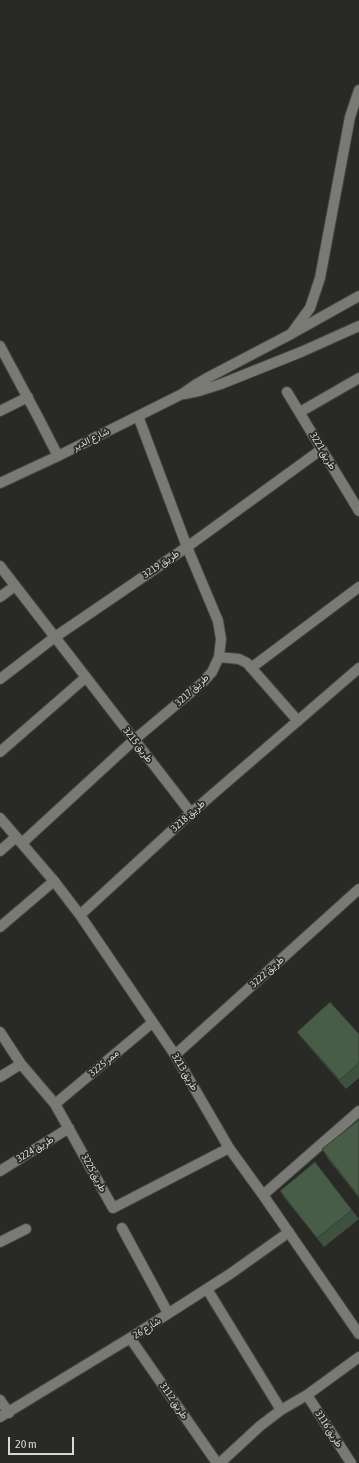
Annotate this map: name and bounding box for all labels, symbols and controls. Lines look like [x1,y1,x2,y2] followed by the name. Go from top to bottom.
[71,425,111,453] street label: شارع الدير
[307,430,339,472] street label: طريق 3221
[140,547,182,581] street label: طريق 3219
[173,672,211,708] street label: طريق 3217
[121,725,155,765] street label: طريق 3215
[169,798,207,834] street label: طريق 3218
[248,954,286,990] street label: طريق 3222
[87,1047,121,1079] street label: ممر 3225
[169,1051,201,1093] street label: طريق 3213
[14,1133,56,1165] street label: طريق 3224
[79,1152,109,1194] street label: طريق 3225
[131,1315,163,1341] street label: شارع 26
[157,1381,191,1421] street label: طريق 3112
[313,1408,345,1450] street label: طريق 3116
[10,1429,76,1455] scale bar
[15,1437,37,1451] text: 20 m

